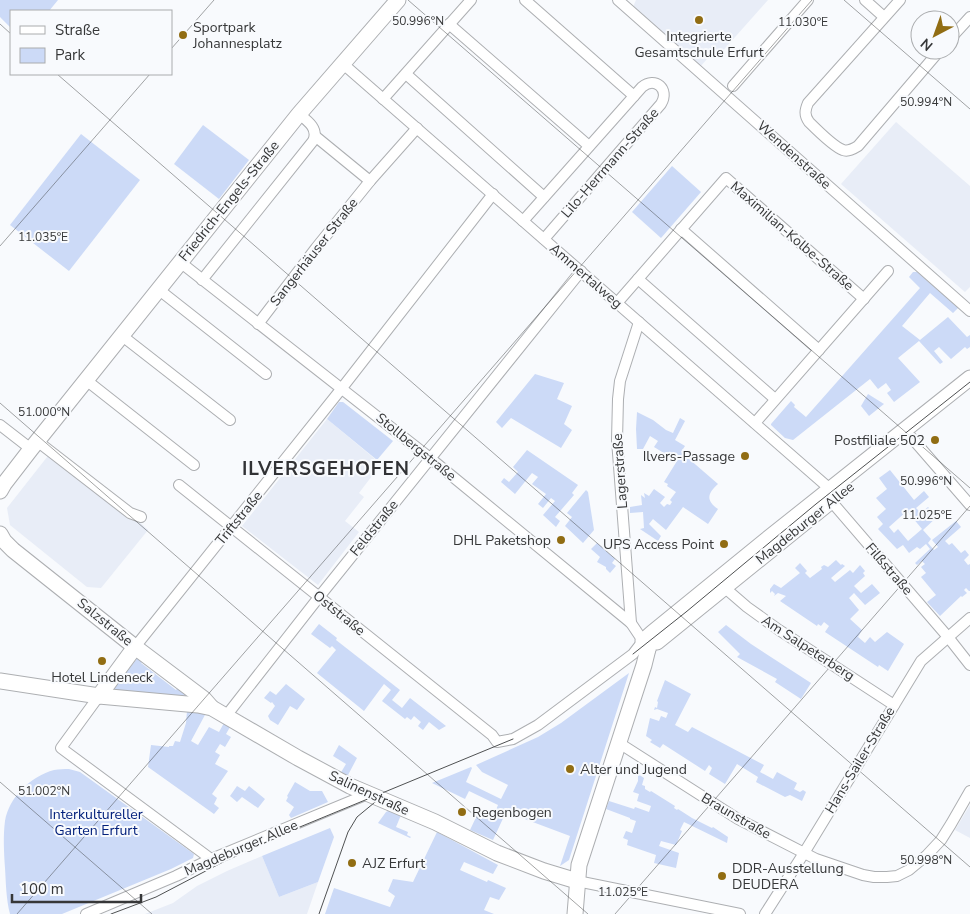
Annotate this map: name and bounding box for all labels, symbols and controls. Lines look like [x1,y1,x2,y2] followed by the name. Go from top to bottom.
[10,10,172,75] legend
[910,10,960,60] north arrow
[392,13,444,29] text: 50.996°N
[693,14,705,26] marker: Integrierte Gesamtschule Erfurt
[778,14,828,30] text: 11.030°E
[192,18,282,53] place label: Sportpark Johannesplatz
[55,20,100,40] text: Straße
[634,27,764,62] place label: Integrierte Gesamtschule Erfurt
[177,29,189,41] marker: Sportpark Johannesplatz
[917,34,937,55] text: N
[55,45,85,65] text: Park
[900,94,952,110] text: 50.994°N
[557,104,663,222] street label: Lilo-Herrmann-Straße
[753,117,835,193] street label: Wendenstraße
[174,137,284,265] street label: Friedrich-Engels-Straße
[726,177,858,295] street label: Maximilian-Kolbe-Straße
[266,194,362,310] street label: Sangerhäuser Straße
[18,229,68,245] text: 11.035°E
[546,239,626,313] street label: Ammertalweg
[18,404,70,420] text: 51.000°N
[372,409,460,485] street label: Stollbergstraße
[834,431,925,450] place label: Postfiliale 502
[608,433,632,509] street label: Lagerstraße
[929,434,941,446] marker: Postfiliale 502
[643,447,735,466] place label: Ilvers-Passage
[739,450,751,462] marker: Ilvers-Passage
[242,456,410,482] district label: ILVERSGEHOFEN
[900,473,952,489] text: 50.996°N
[752,477,858,569] street label: Magdeburger Allee
[211,487,267,549] street label: Triftstraße
[346,496,402,560] street label: Feldstraße
[902,507,952,523] text: 11.025°E
[453,531,551,550] place label: DHL Paketshop
[555,534,567,546] marker: DHL Paketshop
[603,535,714,554] place label: UPS Access Point
[718,538,730,550] marker: UPS Access Point
[861,539,917,599] street label: Filßstraße
[309,586,369,640] street label: Oststraße
[73,594,137,650] street label: Salzstraße
[758,611,858,685] street label: Am Salpeterberg
[96,655,108,667] marker: Hotel Lindeneck
[51,668,154,687] place label: Hotel Lindeneck
[821,703,899,817] street label: Hans-Sailer-Straße
[580,760,687,779] place label: Alter und Jugend
[564,763,576,775] marker: Alter und Jugend
[326,766,412,820] street label: Salinenstraße
[18,783,70,799] text: 51.002°N
[698,788,774,844] street label: Braunstraße
[472,803,552,822] place label: Regenbogen
[49,805,143,840] park label: Interkultureller Garten Erfurt
[456,806,468,818] marker: Regenbogen
[181,815,301,881] street label: Magdeburger Allee
[900,852,952,868] text: 50.998°N
[362,854,425,873] place label: AJZ Erfurt
[346,857,358,869] marker: AJZ Erfurt
[732,859,844,894] place label: DDR-Ausstellung DEUDERA
[716,870,728,882] marker: DDR-Ausstellung DEUDERA
[12,872,141,904] scale bar
[20,879,64,899] text: 100 m
[598,884,648,900] text: 11.025°E

